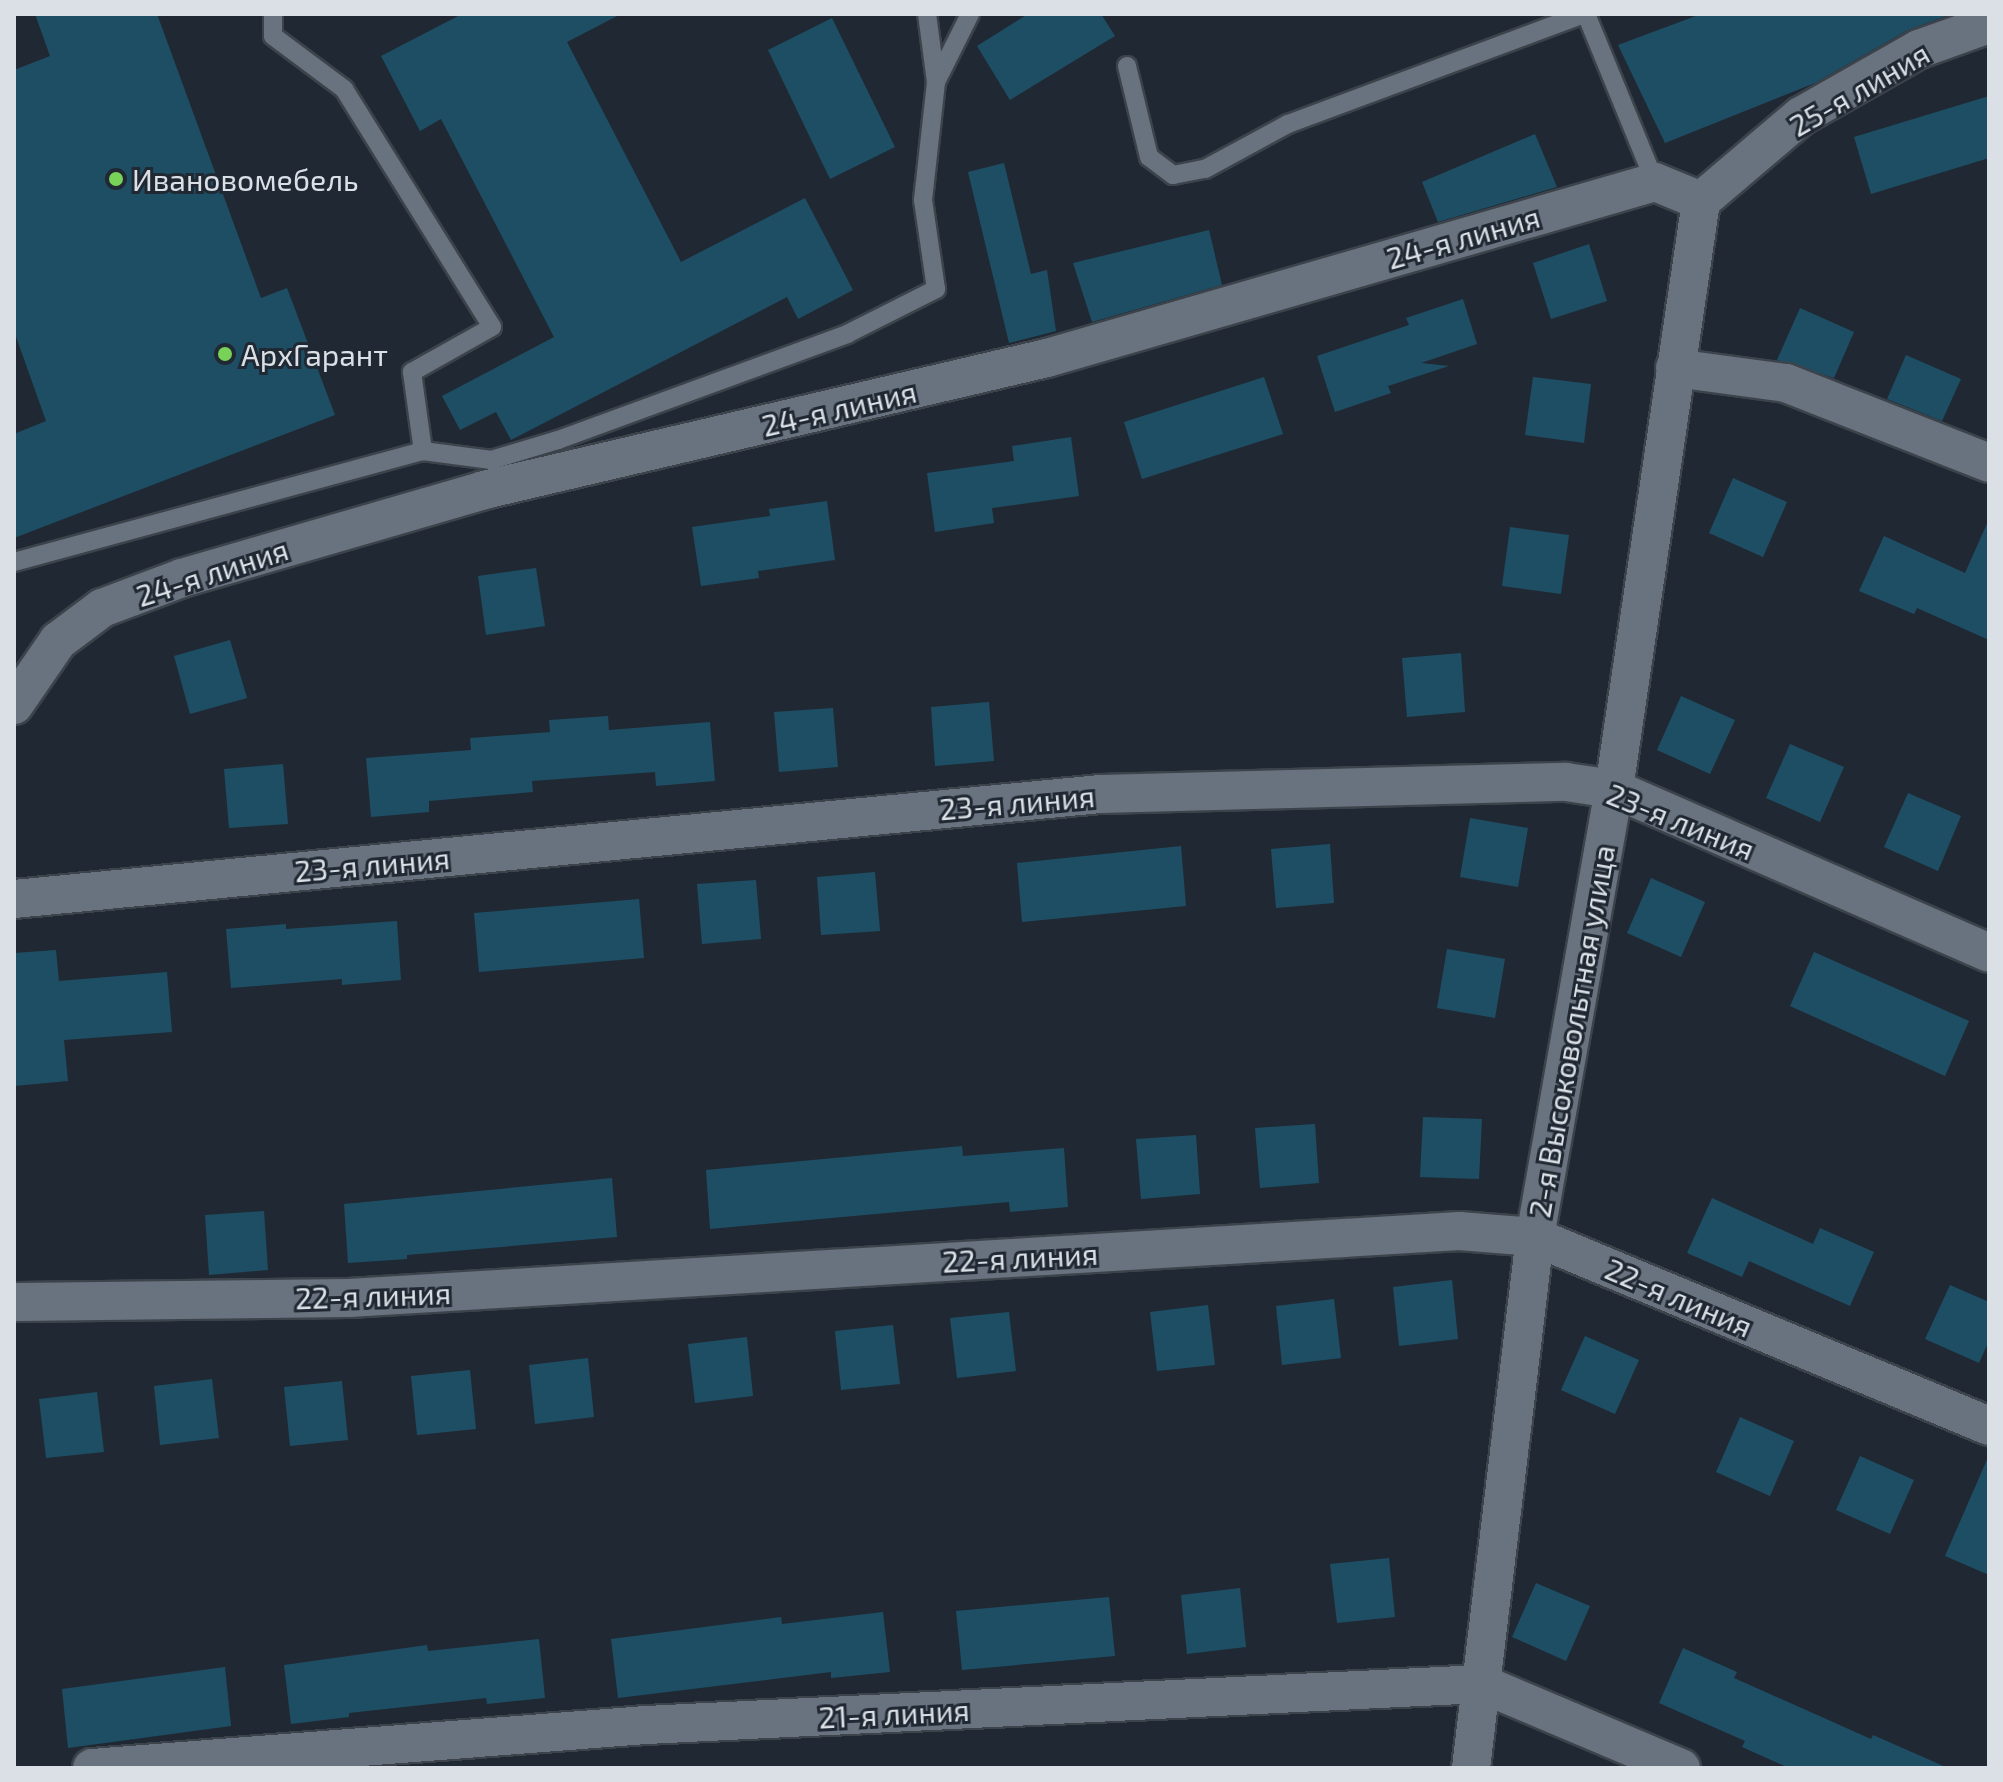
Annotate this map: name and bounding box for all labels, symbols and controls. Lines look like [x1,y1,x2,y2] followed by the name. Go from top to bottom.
[1783,35,1935,143] street label: 25-я линия
[132,161,359,197] place label: Ивановомебель
[107,170,125,188] marker: Ивановомебель
[1382,198,1544,276] street label: 24-я линия
[241,336,388,372] place label: АрхГарант
[216,345,234,363] marker: АрхГарант
[758,373,920,443] street label: 24-я линия
[131,531,293,613] street label: 24-я линия
[1602,775,1760,867] street label: 23-я линия
[938,777,1096,827] street label: 23-я линия
[293,839,451,889] street label: 23-я линия
[1520,842,1622,1220] street label: 2-я Высоковольтная улица
[941,1235,1099,1279] street label: 22-я линия
[1600,1250,1758,1344] street label: 22-я линия
[294,1274,452,1316] street label: 22-я линия
[818,1691,970,1735] street label: 21-я линия

